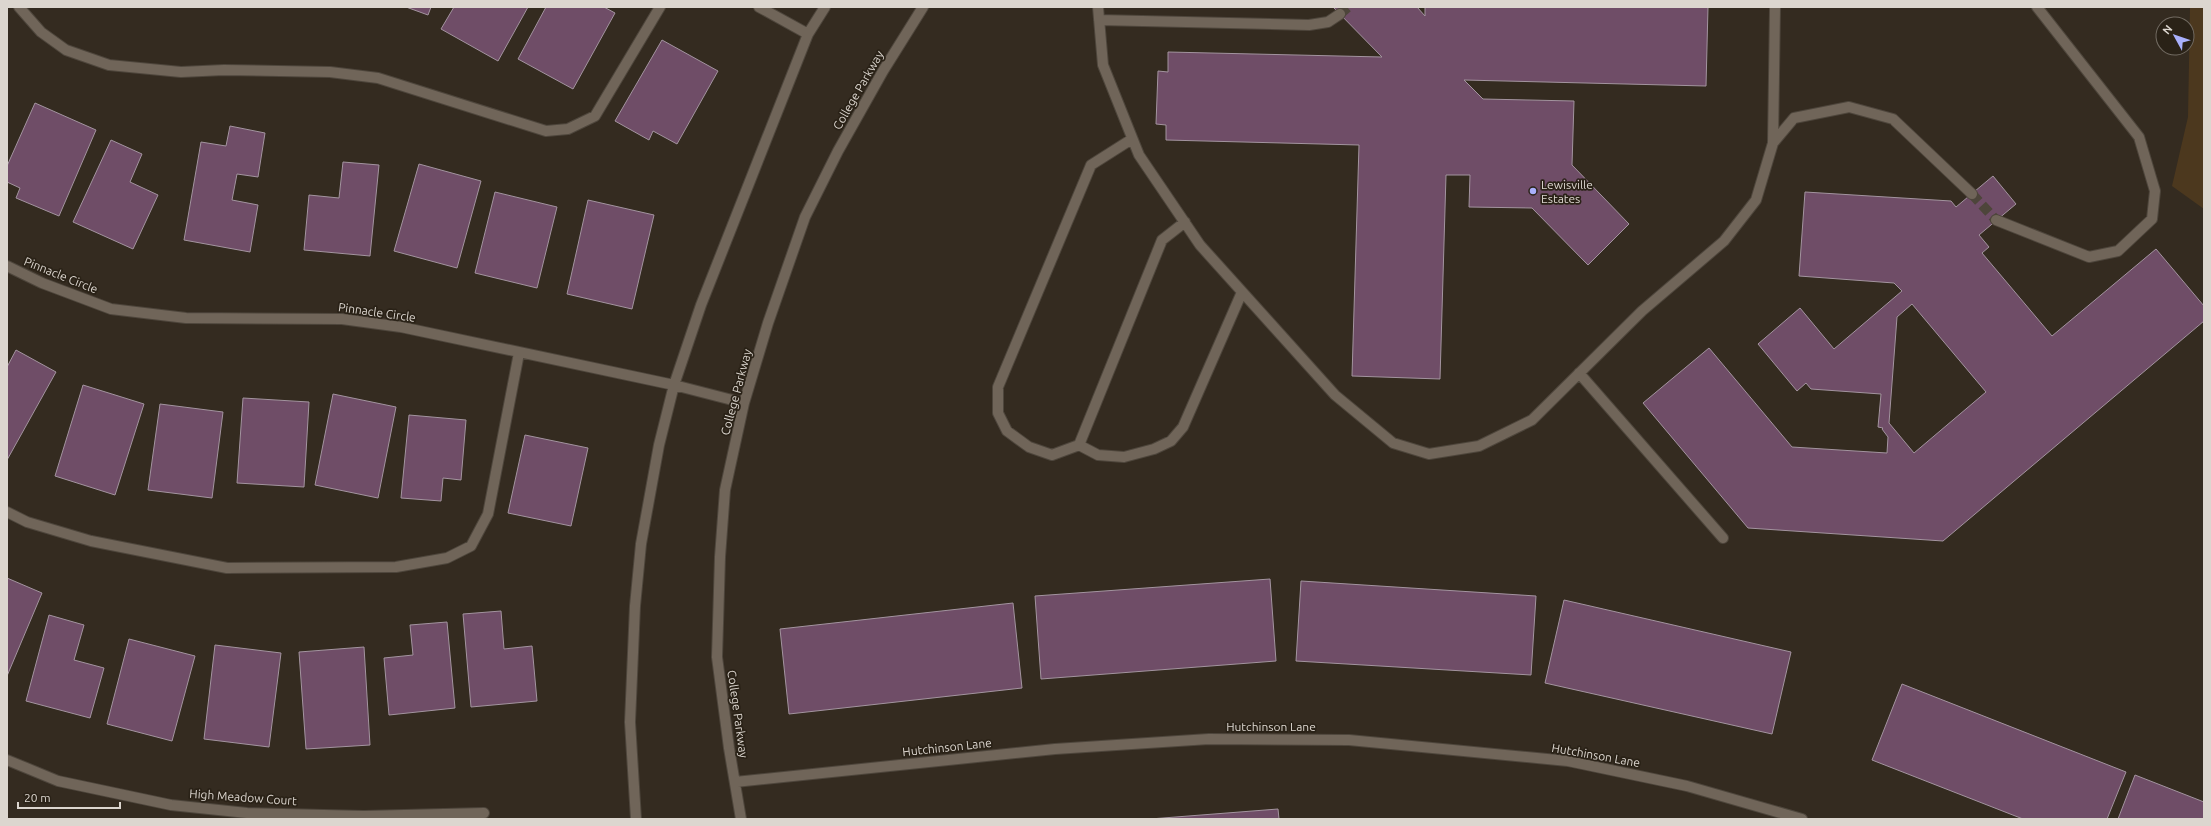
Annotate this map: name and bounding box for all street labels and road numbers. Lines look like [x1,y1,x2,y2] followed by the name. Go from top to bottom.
[830,48,886,132] street label: College Parkway
[22,254,100,296] street label: Pinnacle Circle
[337,300,417,324] street label: Pinnacle Circle
[718,347,754,437] street label: College Parkway
[725,669,751,759] street label: College Parkway
[1226,720,1316,733] street label: Hutchinson Lane
[902,736,992,758] street label: Hutchinson Lane
[1551,741,1641,769] street label: Hutchinson Lane
[189,787,297,807] street label: High Meadow Court

